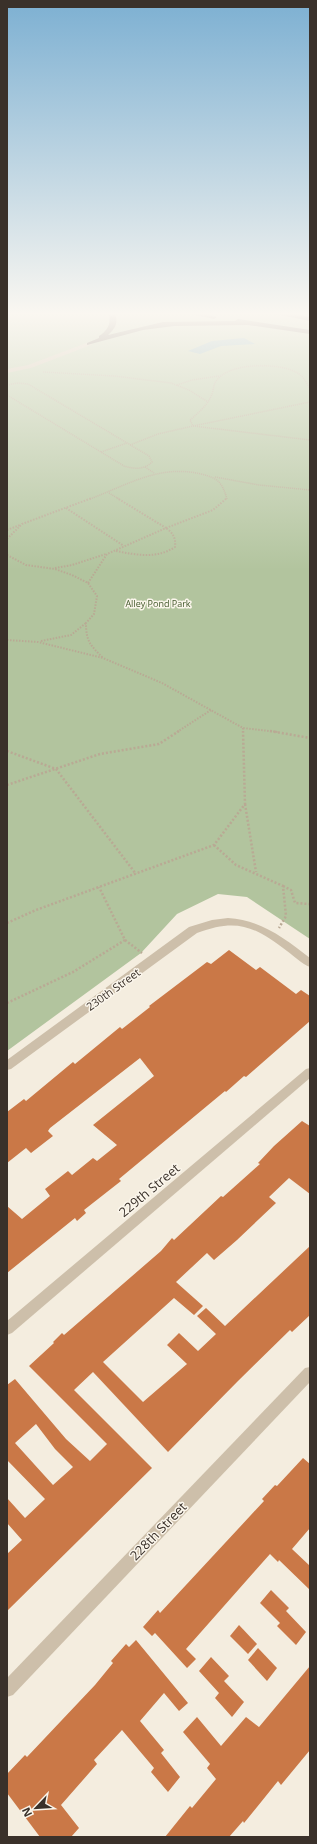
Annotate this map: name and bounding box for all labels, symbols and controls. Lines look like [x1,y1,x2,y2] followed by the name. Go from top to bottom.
[125,597,191,610] park label: Alley Pond Park
[83,964,143,1014] street label: 230th Street
[115,1159,184,1221] street label: 229th Street
[126,1498,191,1564] street label: 228th Street
[16,1788,56,1828] north arrow
[18,1805,35,1820] text: N

